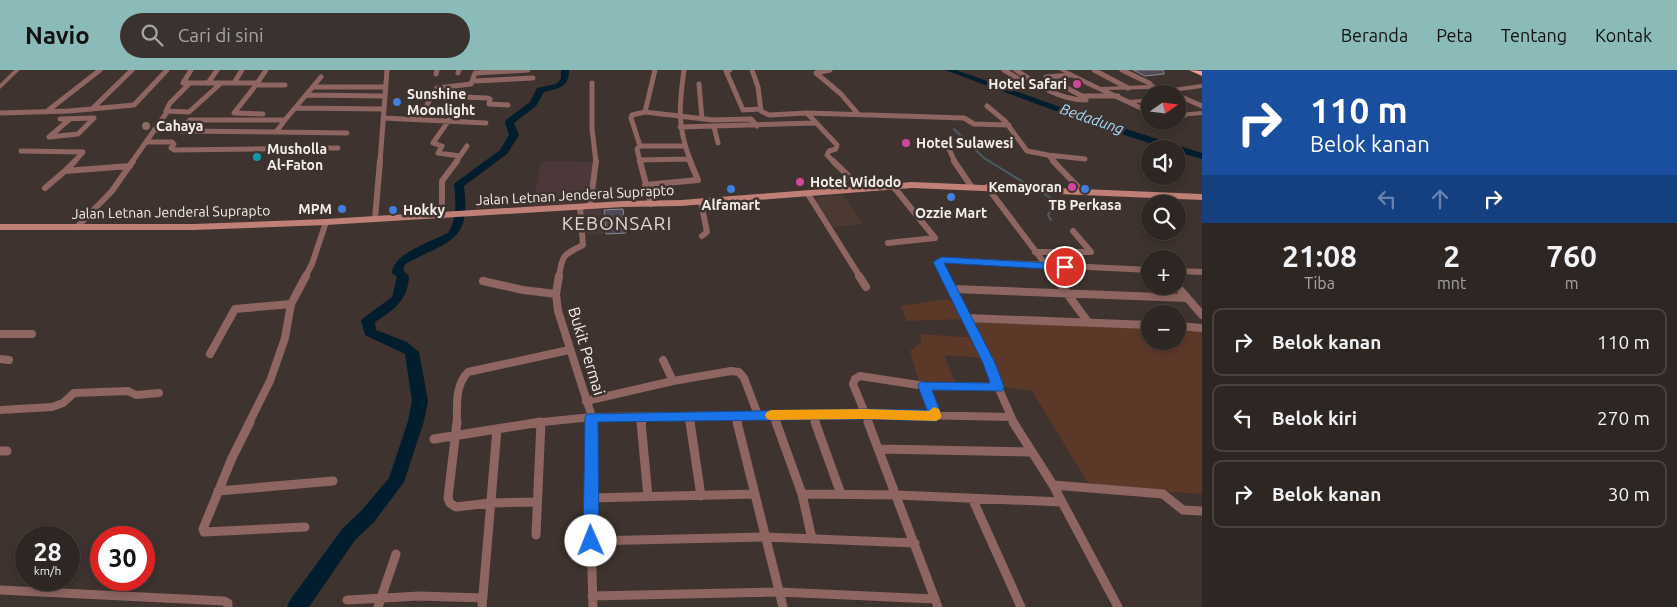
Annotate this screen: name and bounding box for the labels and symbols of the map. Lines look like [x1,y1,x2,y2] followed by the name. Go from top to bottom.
[988,76,1067,92] place label: Hotel Safari
[1071,78,1083,90] marker: Hotel Safari
[1141,85,1186,130] north arrow
[407,86,475,118] place label: Sunshine Moonlight
[391,96,403,108] marker: Sunshine Moonlight
[1058,100,1126,137] water label: Bedadung
[156,118,203,134] place label: Cahaya
[140,120,152,132] marker: Cahaya
[916,135,1014,151] place label: Hotel Sulawesi
[900,137,912,149] marker: Hotel Sulawesi
[267,141,327,173] place label: Musholla Al-Faton
[251,151,263,163] marker: Musholla Al-Faton
[810,174,901,190] place label: Hotel Widodo
[794,176,806,188] marker: Hotel Widodo
[988,179,1062,195] place label: Kemayoran
[1066,181,1078,193] marker: Kemayoran
[475,182,675,208] street label: Jalan Letnan Jenderal Suprapto
[725,183,737,195] marker: Alfamart
[1079,183,1091,195] marker: TB Perkasa
[945,191,957,203] marker: Ozzie Mart
[702,197,760,213] place label: Alfamart
[1048,197,1122,213] place label: TB Perkasa
[298,201,332,217] place label: MPM
[72,202,270,222] street label: Jalan Letnan Jenderal Suprapto
[403,202,446,218] place label: Hokky
[336,203,348,215] marker: MPM
[387,204,399,216] marker: Hokky
[915,205,987,221] place label: Ozzie Mart
[562,212,672,234] district label: KEBONSARI
[1044,246,1086,288] pin
[565,305,609,397] street label: Bukit Permai
[564,514,616,566] position arrow
[90,526,155,591] speed limit sign: 30

